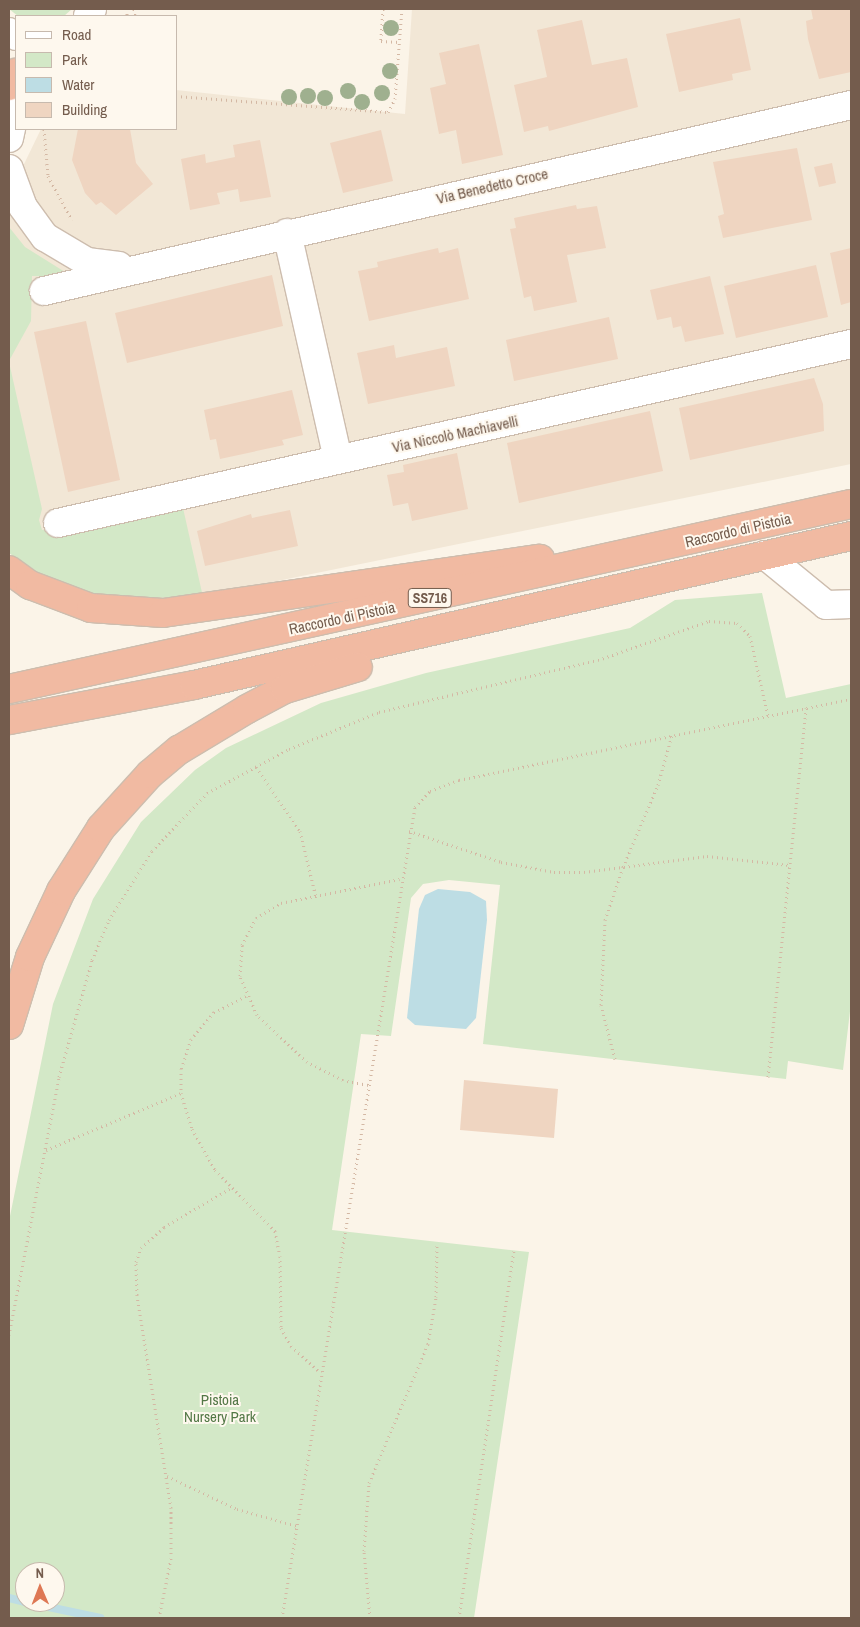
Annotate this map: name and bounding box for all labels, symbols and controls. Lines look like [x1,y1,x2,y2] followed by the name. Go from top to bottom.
[15,15,178,130] legend
[62,24,91,45] text: Road
[62,49,87,70] text: Park
[62,74,94,95] text: Water
[62,99,107,120] text: Building
[434,164,550,208] street label: Via Benedetto Croce
[390,412,520,456] street label: Via Niccolò Machiavelli
[683,509,793,551] street label: Raccordo di Pistoia
[408,586,452,610] road number: SS716
[287,598,397,638] street label: Raccordo di Pistoia
[184,1390,256,1425] park label: Pistoia Nursery Park
[15,1562,65,1612] north arrow
[35,1564,44,1582] text: N

